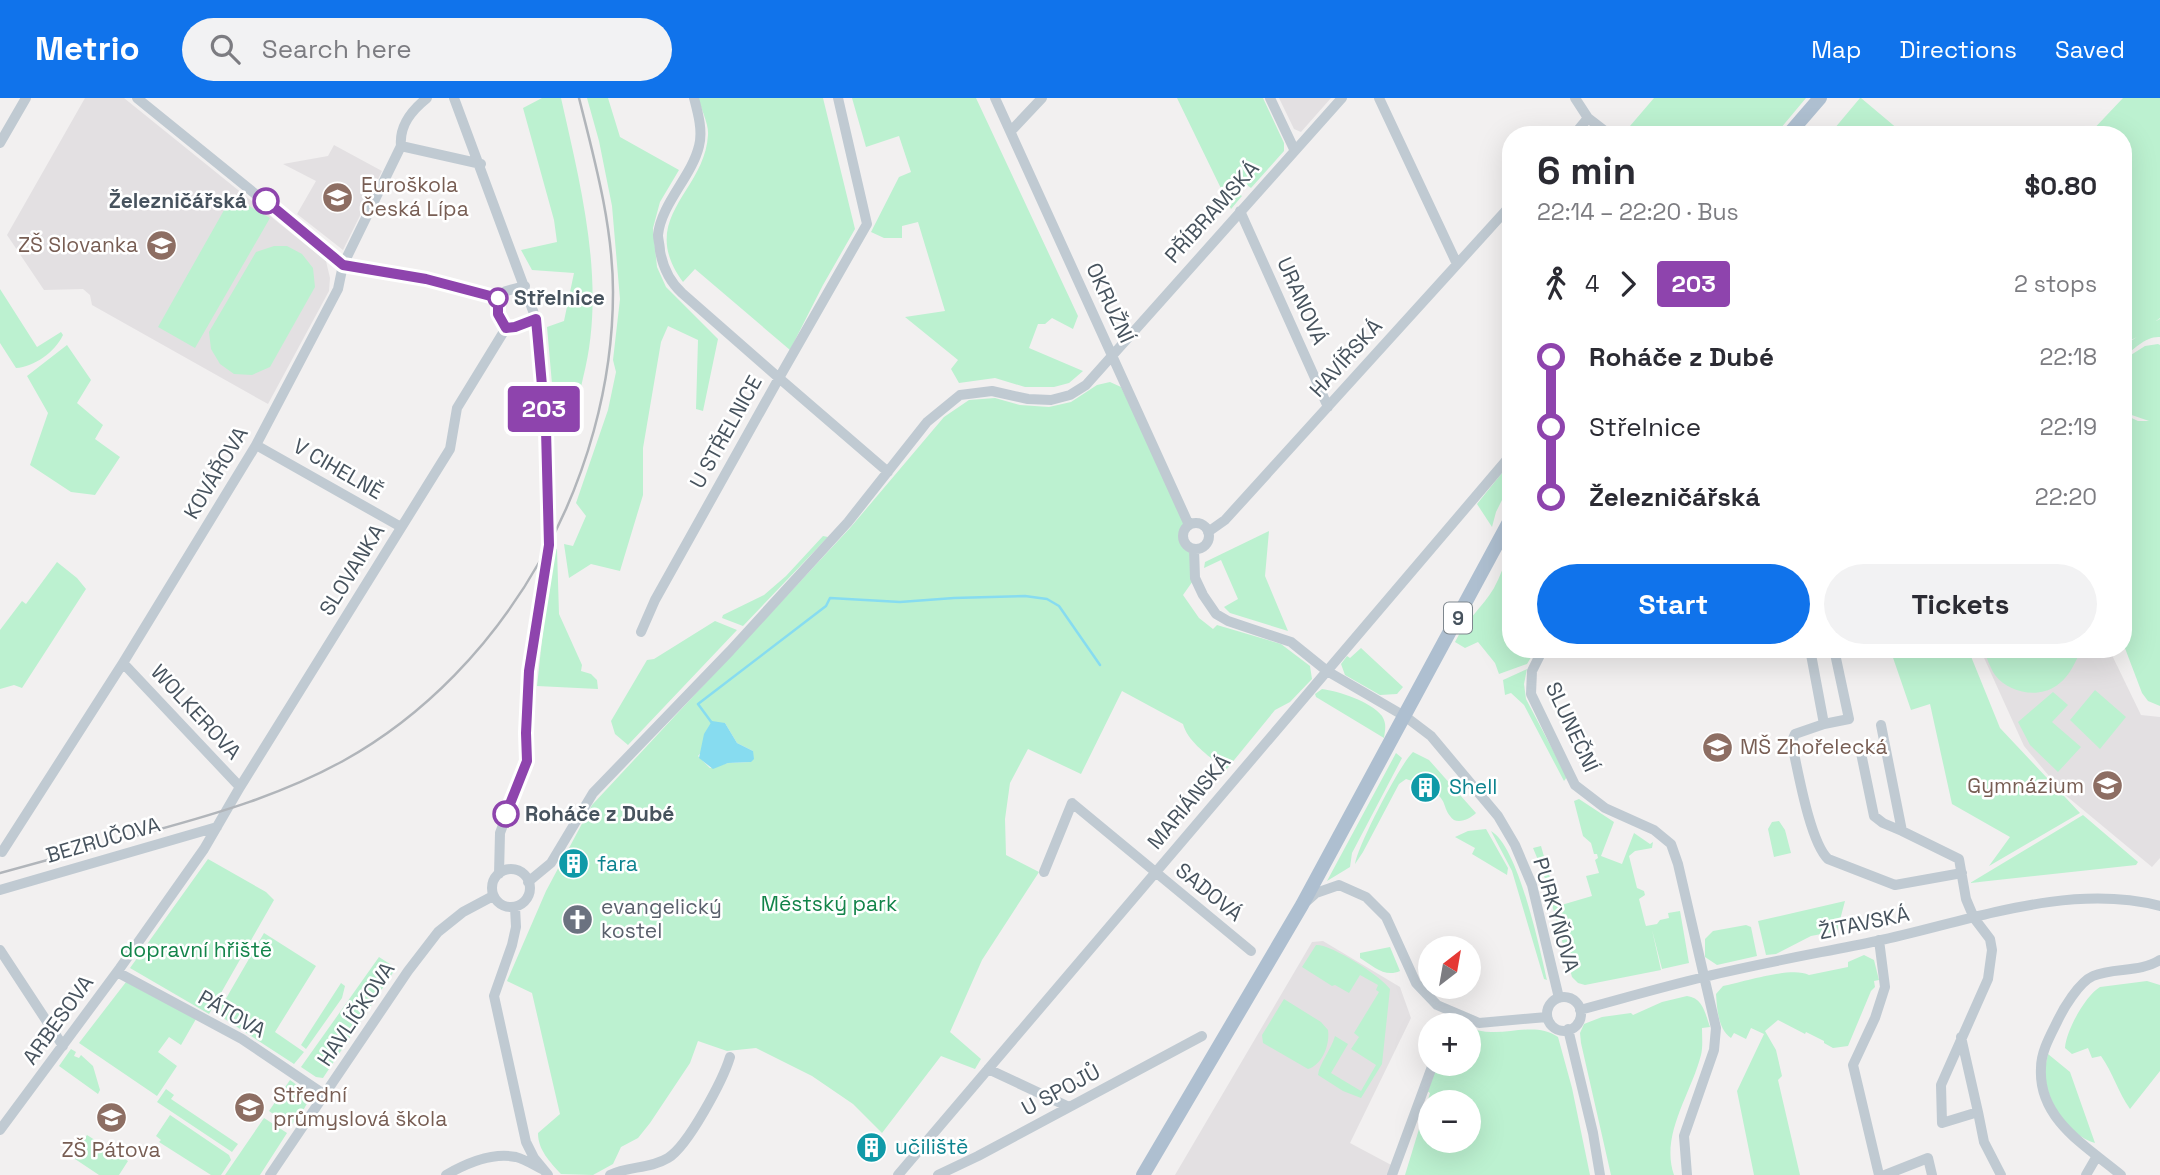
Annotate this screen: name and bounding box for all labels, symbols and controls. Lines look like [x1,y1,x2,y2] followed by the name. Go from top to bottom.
[182,18,672,81] search box
[35,28,140,70] text: Metrio
[206,30,244,68] icon: search
[262,32,412,66] text: Search here
[1811,34,1861,65] text: Map
[1899,34,2017,65] text: Directions
[2055,34,2125,65] text: Saved
[1537,147,1636,195] text: 6 min
[1159,155,1265,268] street label: PŘÍBRAMSKÁ
[2025,169,2097,203] text: $0.80
[361,171,469,222] place label: Euroškola Česká Lípa
[321,180,355,214] school or university icon: Euroškola Česká Lípa
[109,187,247,214] place label: Železničářská
[253,188,279,214] marker: Železničářská
[1537,197,1739,227] text: 22:14 – 22:20 · Bus
[144,228,178,262] school or university icon: ZŠ Slovanka
[18,231,138,258] place label: ZŠ Slovanka
[1271,253,1334,349] street label: URANOVÁ
[1080,258,1141,347] street label: OKRUŽNÍ
[1537,265,1575,303] icon: walk
[1609,265,1647,303] icon: forward
[1671,268,1716,299] text: 203
[1585,269,1599,299] text: 4
[2014,269,2097,299] text: 2 stops
[514,284,605,311] place label: Střelnice
[488,288,508,308] marker: Střelnice
[1303,313,1388,402] street label: HAVÍŘSKÁ
[1589,340,1774,374] text: Roháče z Dubé
[2040,342,2097,372] text: 22:18
[683,371,768,493] street label: U STŘELNICE
[504,386,584,432] line badge: 203
[522,393,566,424] text: 203
[1589,410,1701,444] text: Střelnice
[2040,412,2097,442] text: 22:19
[177,422,254,524] street label: KOVÁŘOVA
[288,432,388,505] street label: V CIHELNĚ
[1589,480,1760,514] text: Železničářská
[2035,482,2097,512] text: 22:20
[313,519,390,620] street label: SLOVANKA
[1537,564,1810,644] button: Start
[1824,564,2097,644] button: Tickets
[1444,603,1472,634] road number: 9
[145,658,247,765] street label: WOLKEROVA
[1540,677,1605,776] street label: SLUNEČNÍ
[1700,730,1734,764] school or university icon: MŠ Zhořelecká
[1740,733,1888,760] place label: MŠ Zhořelecká
[1141,749,1236,855] street label: MARIÁNSKÁ
[2090,769,2124,803] school or university icon: Gymnázium
[1409,770,1443,804] building icon: Shell
[1967,772,2084,799] place label: Gymnázium
[1449,773,1497,800] place label: Shell
[525,800,674,827] place label: Roháče z Dubé
[493,801,519,827] marker: Roháče z Dubé
[43,810,163,869] street label: BEZRUČOVA
[557,847,591,881] building icon: fara
[597,850,638,877] place label: fara
[1527,854,1586,975] street label: PURKYŇOVA
[1170,856,1248,927] street label: SADOVÁ
[761,890,897,917] park label: Městský park
[601,893,722,944] place label: evangelický kostel
[1816,900,1912,945] street label: ŽITAVSKÁ
[561,902,595,936] church icon: evangelický kostel
[120,936,272,963] park label: dopravní hřiště
[1418,936,1480,999] north arrow
[1418,936,1481,1153] map controls
[311,956,400,1071] street label: HAVLÍČKOVA
[16,970,99,1070] street label: ARBESOVA
[194,983,271,1044] street label: PÁTOVA
[1418,1013,1481,1076] button: +
[1017,1058,1105,1122] street label: U SPOJŮ
[273,1081,447,1132] place label: Střední průmyslová škola
[233,1090,267,1124] school or university icon: Střední průmyslová škola
[1418,1090,1481,1153] button: −
[94,1101,128,1135] school or university icon: ZŠ Pátova
[855,1130,889,1164] building icon: učiliště
[895,1133,968,1160] place label: učiliště
[62,1136,160,1163] place label: ZŠ Pátova

